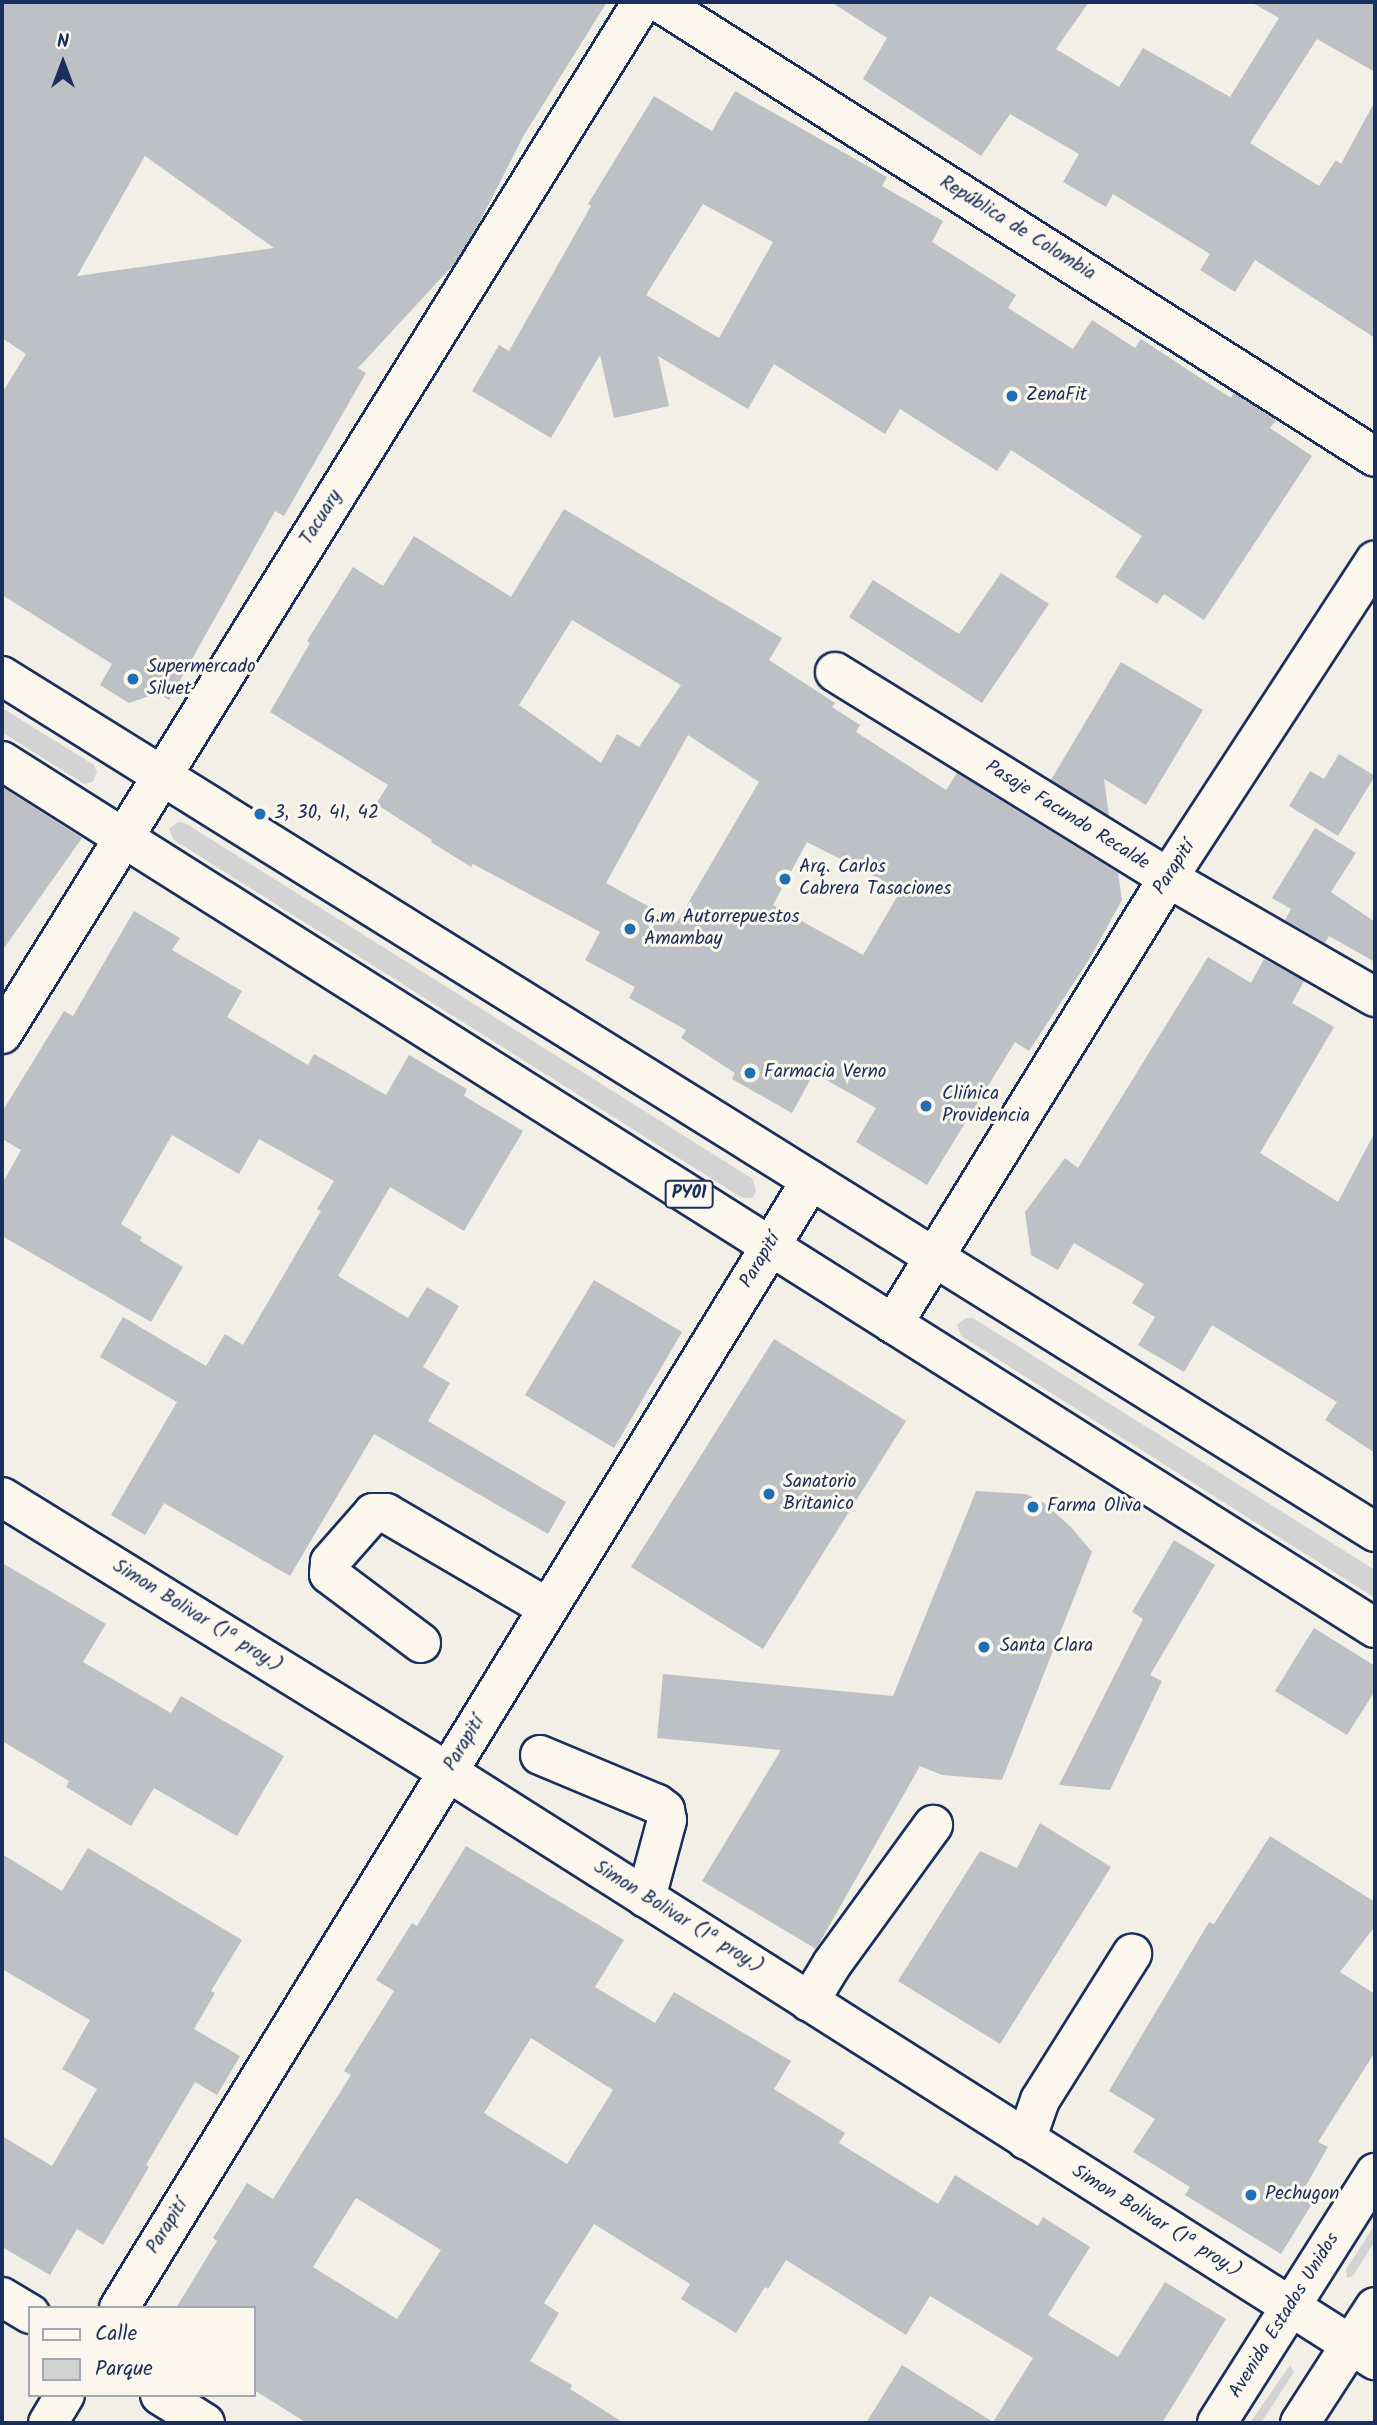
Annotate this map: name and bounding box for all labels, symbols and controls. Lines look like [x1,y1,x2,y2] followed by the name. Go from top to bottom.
[57,27,69,57] text: N
[28,28,98,98] north arrow
[935,172,1099,286] street label: República de Colombia
[1026,385,1087,407] place label: ZenaFit
[1004,388,1020,404] marker: ZenaFit
[296,486,348,550] street label: Tacuary
[147,657,256,701] place label: Supermercado Siluet
[125,671,141,687] marker: Supermercado Siluet
[981,756,1153,876] street label: Pasaje Facundo Recalde
[274,803,379,825] place label: 3, 30, 41, 42
[252,806,268,822] marker: 3, 30, 41, 42
[1149,837,1201,899] street label: Parapití
[799,857,951,901] place label: Arq. Carlos Cabrera Tasaciones
[777,871,793,887] marker: Arq. Carlos Cabrera Tasaciones
[644,907,800,951] place label: G.m Autorrepuestos Amambay
[622,921,638,937] marker: G.m Autorrepuestos Amambay
[764,1062,886,1084] place label: Farmacia Verno
[742,1065,758,1081] marker: Farmacia Verno
[942,1084,1030,1128] place label: Cliínica Providencia
[916,1096,936,1116] marker: Cliínica Providencia
[664,1180,714,1209] road number: PY01
[736,1229,786,1293] street label: Parapití
[783,1472,856,1516] place label: Sanatorio Britanico
[761,1486,777,1502] marker: Sanatorio Britanico
[1047,1496,1142,1518] place label: Farma Oliva
[1025,1499,1041,1515] marker: Farma Oliva
[108,1556,286,1678] street label: Simon Bolivar (1ª proy.)
[1000,1636,1093,1658] place label: Santa Clara
[974,1637,994,1657] marker: Santa Clara
[440,1712,490,1776] street label: Parapití
[589,1857,767,1979] street label: Simon Bolivar (1ª proy.)
[1067,2161,1245,2283] street label: Simon Bolivar (1ª proy.)
[1265,2184,1339,2206] place label: Pechugon
[1243,2187,1259,2203] marker: Pechugon
[142,2196,194,2258] street label: Parapití
[1225,2229,1345,2403] street label: Avenida Estados Unidos
[28,2306,256,2397] legend
[95,2318,137,2351] text: Calle
[95,2353,153,2386] text: Parque

